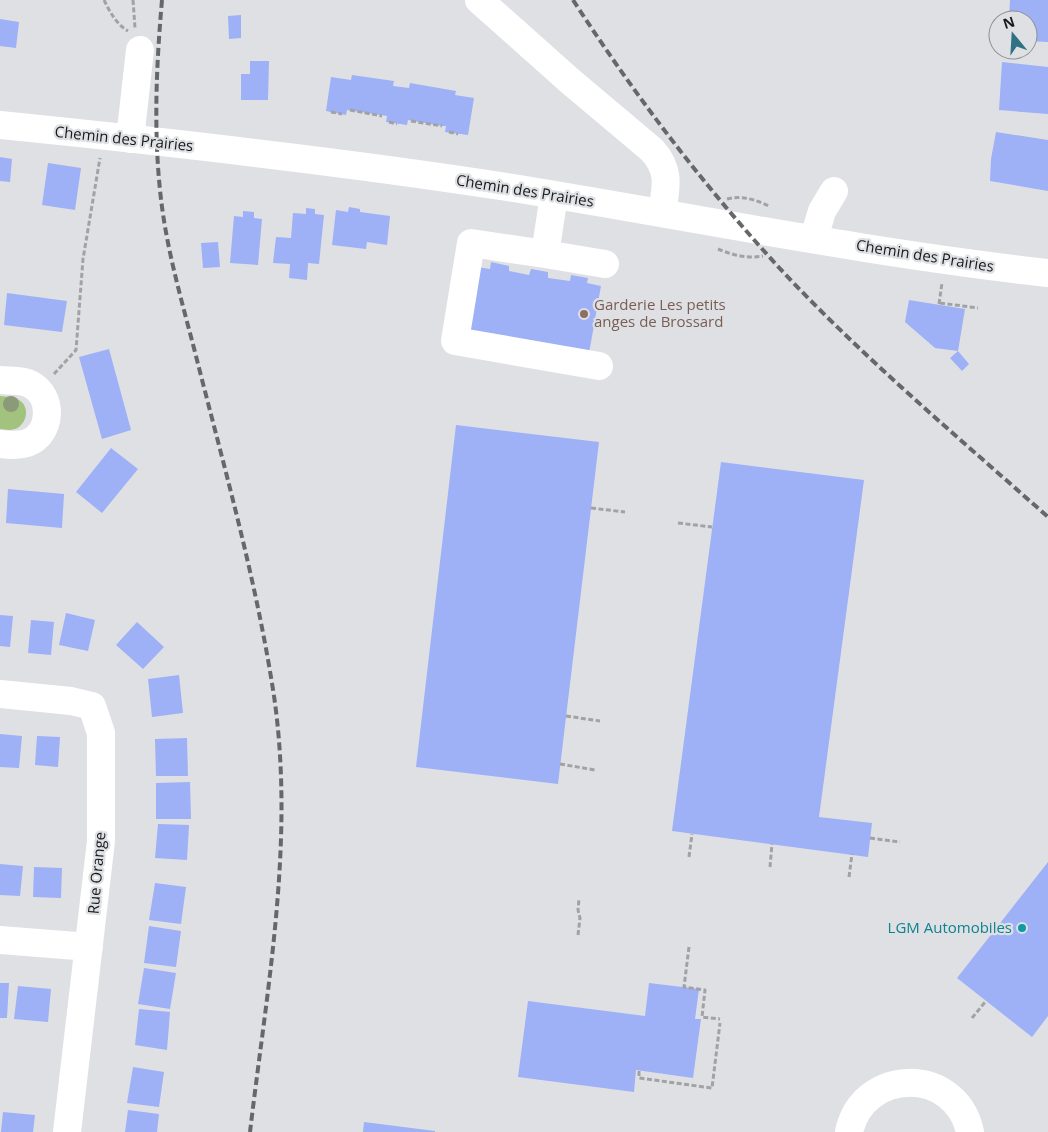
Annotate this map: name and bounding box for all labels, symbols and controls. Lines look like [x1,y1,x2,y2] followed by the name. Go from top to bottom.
[988,10,1038,60] north arrow
[1000,11,1017,33] text: N
[54,121,194,155] street label: Chemin des Prairies
[455,169,595,211] street label: Chemin des Prairies
[855,234,995,276] street label: Chemin des Prairies
[594,294,726,331] place label: Garderie Les petits anges de Brossard
[578,308,590,320] marker: Garderie Les petits anges de Brossard
[82,831,110,915] street label: Rue Orange
[888,917,1012,937] place label: LGM Automobiles
[1016,922,1028,934] marker: LGM Automobiles

